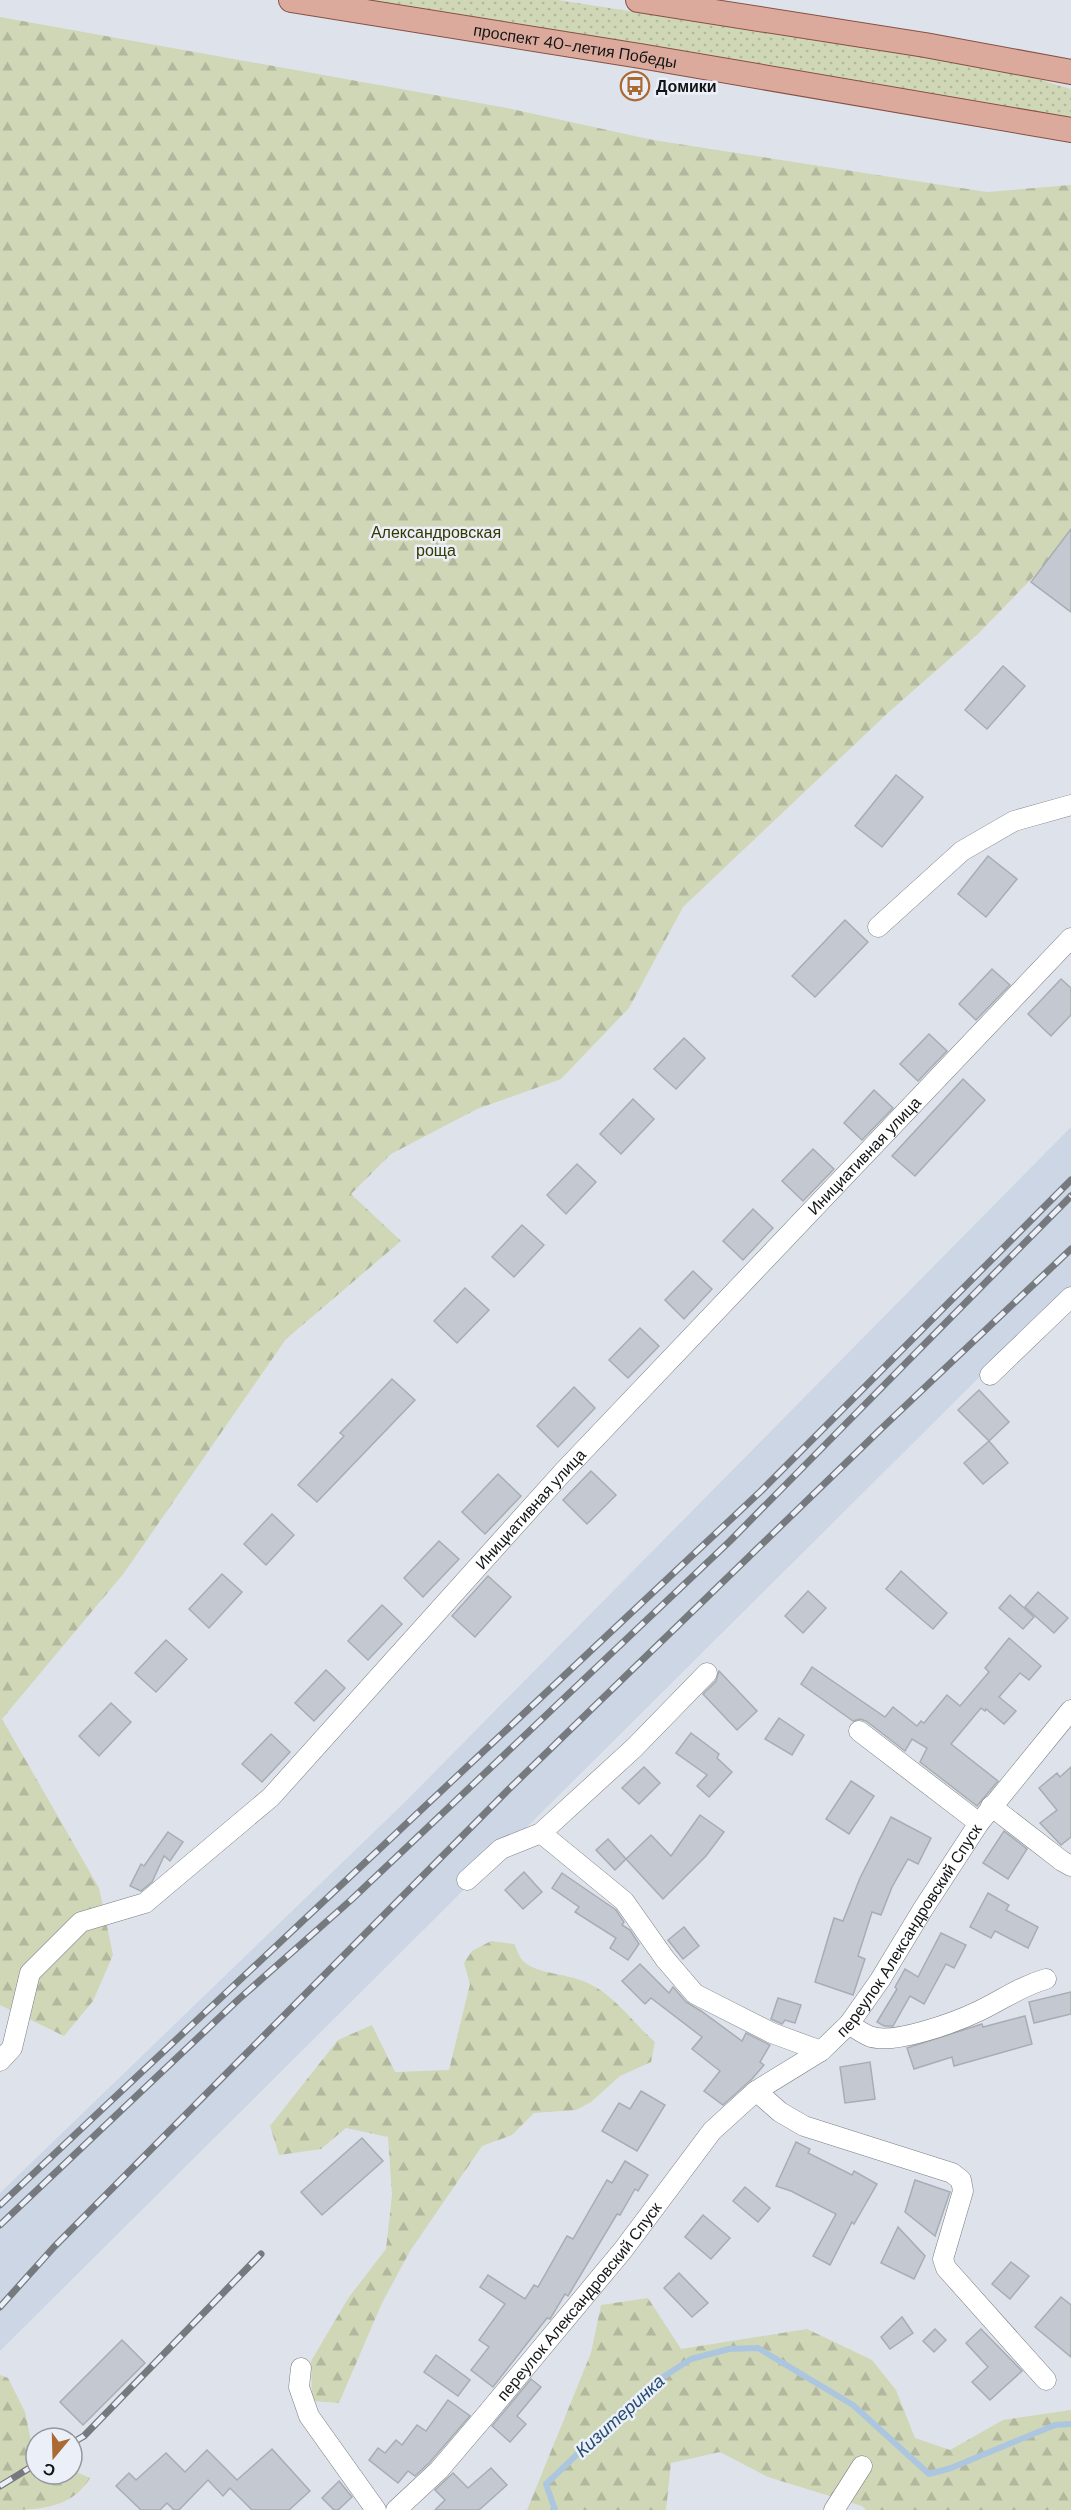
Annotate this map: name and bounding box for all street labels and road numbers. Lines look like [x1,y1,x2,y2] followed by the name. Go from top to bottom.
[472,19,679,73] street label: проспект 40-летия Победы
[803,1092,925,1219] street label: Инициативная улица
[470,1444,590,1574] street label: Инициативная улица
[832,1819,987,2041] street label: переулок Александровский Спуск
[492,2197,666,2405] street label: переулок Александровский Спуск

